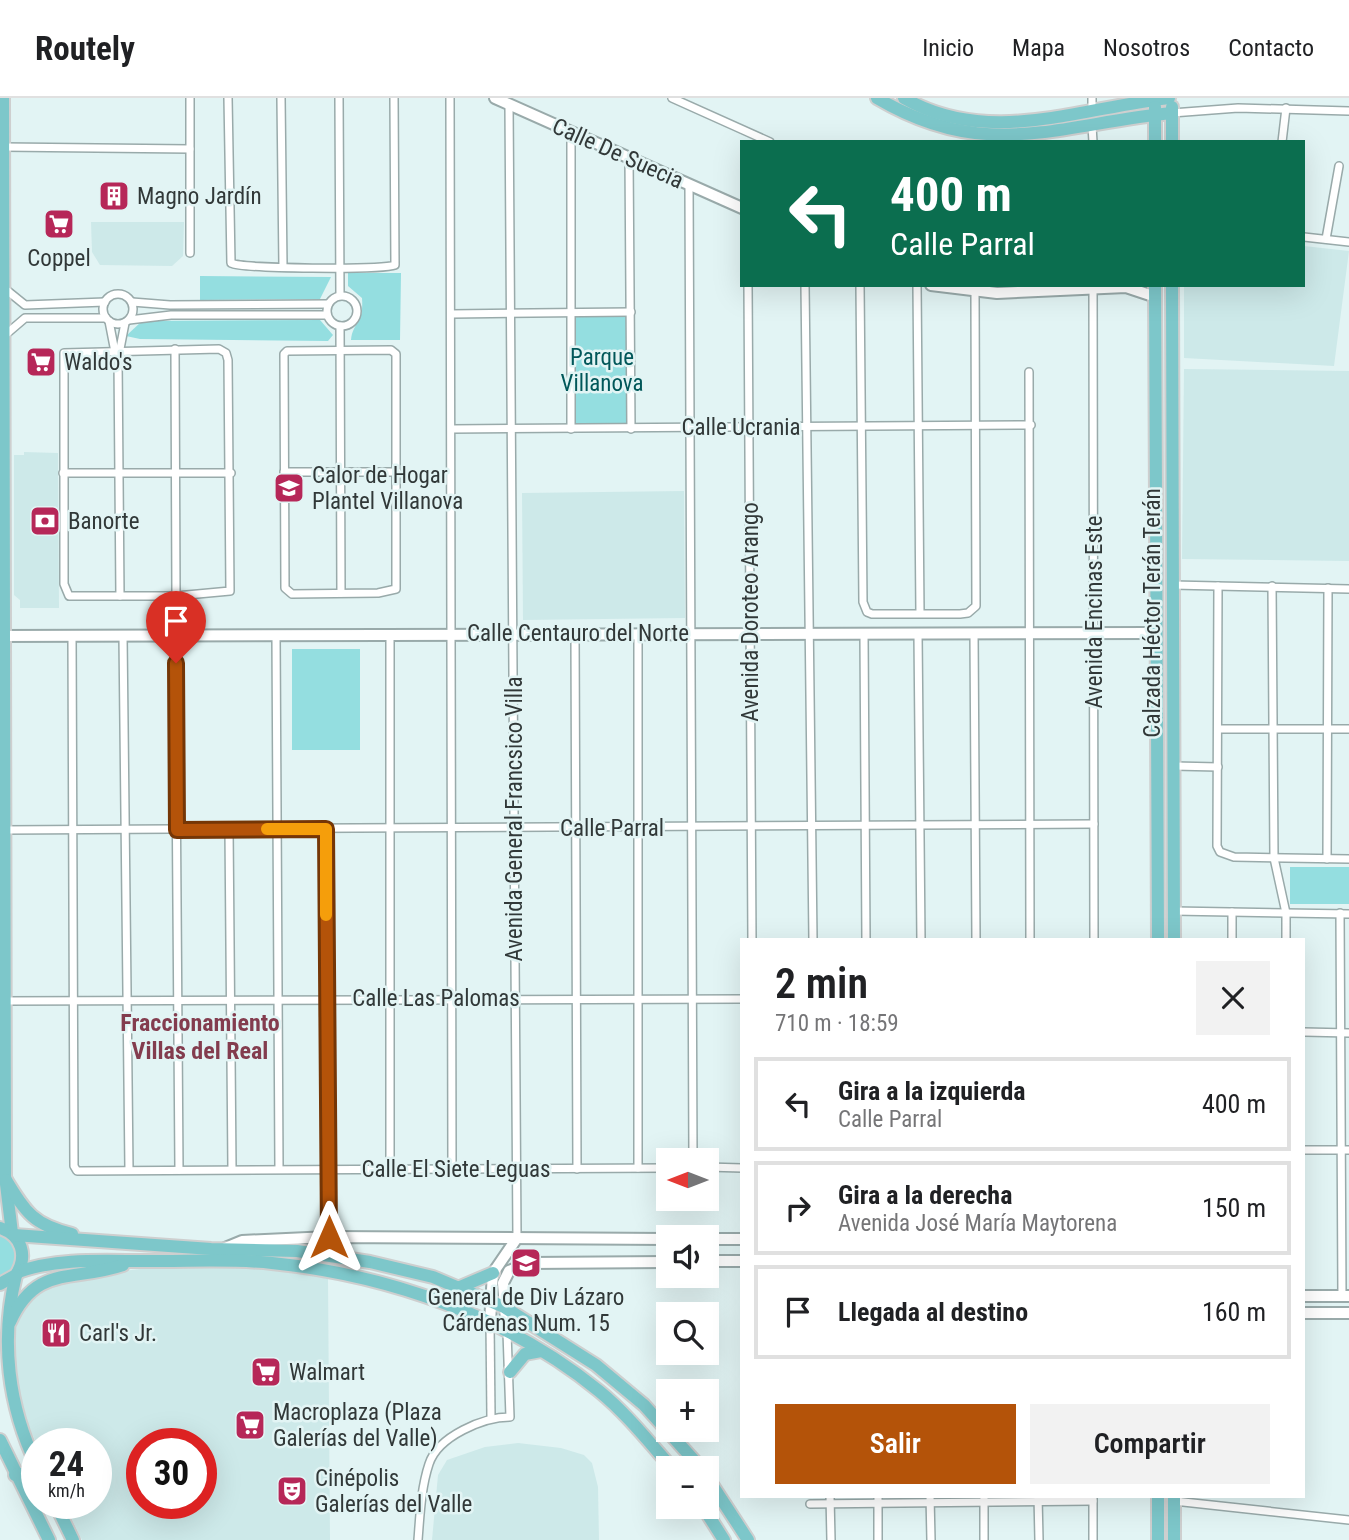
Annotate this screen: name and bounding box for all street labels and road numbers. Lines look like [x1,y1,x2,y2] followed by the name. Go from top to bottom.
[548,113,688,194] street label: Calle De Suecia
[681,414,801,441] street label: Calle Ucrania
[1139,488,1166,738] street label: Calzada Héctor Terán Terán
[737,502,764,722] street label: Avenida Doroteo Arango
[1081,515,1108,709] street label: Avenida Encinas Este
[467,620,689,647] street label: Calle Centauro del Norte
[501,677,528,961] street label: Avenida General Francsico Villa
[560,815,664,842] street label: Calle Parral
[352,985,520,1012] street label: Calle Las Palomas
[361,1156,551,1183] street label: Calle El Siete Leguas

